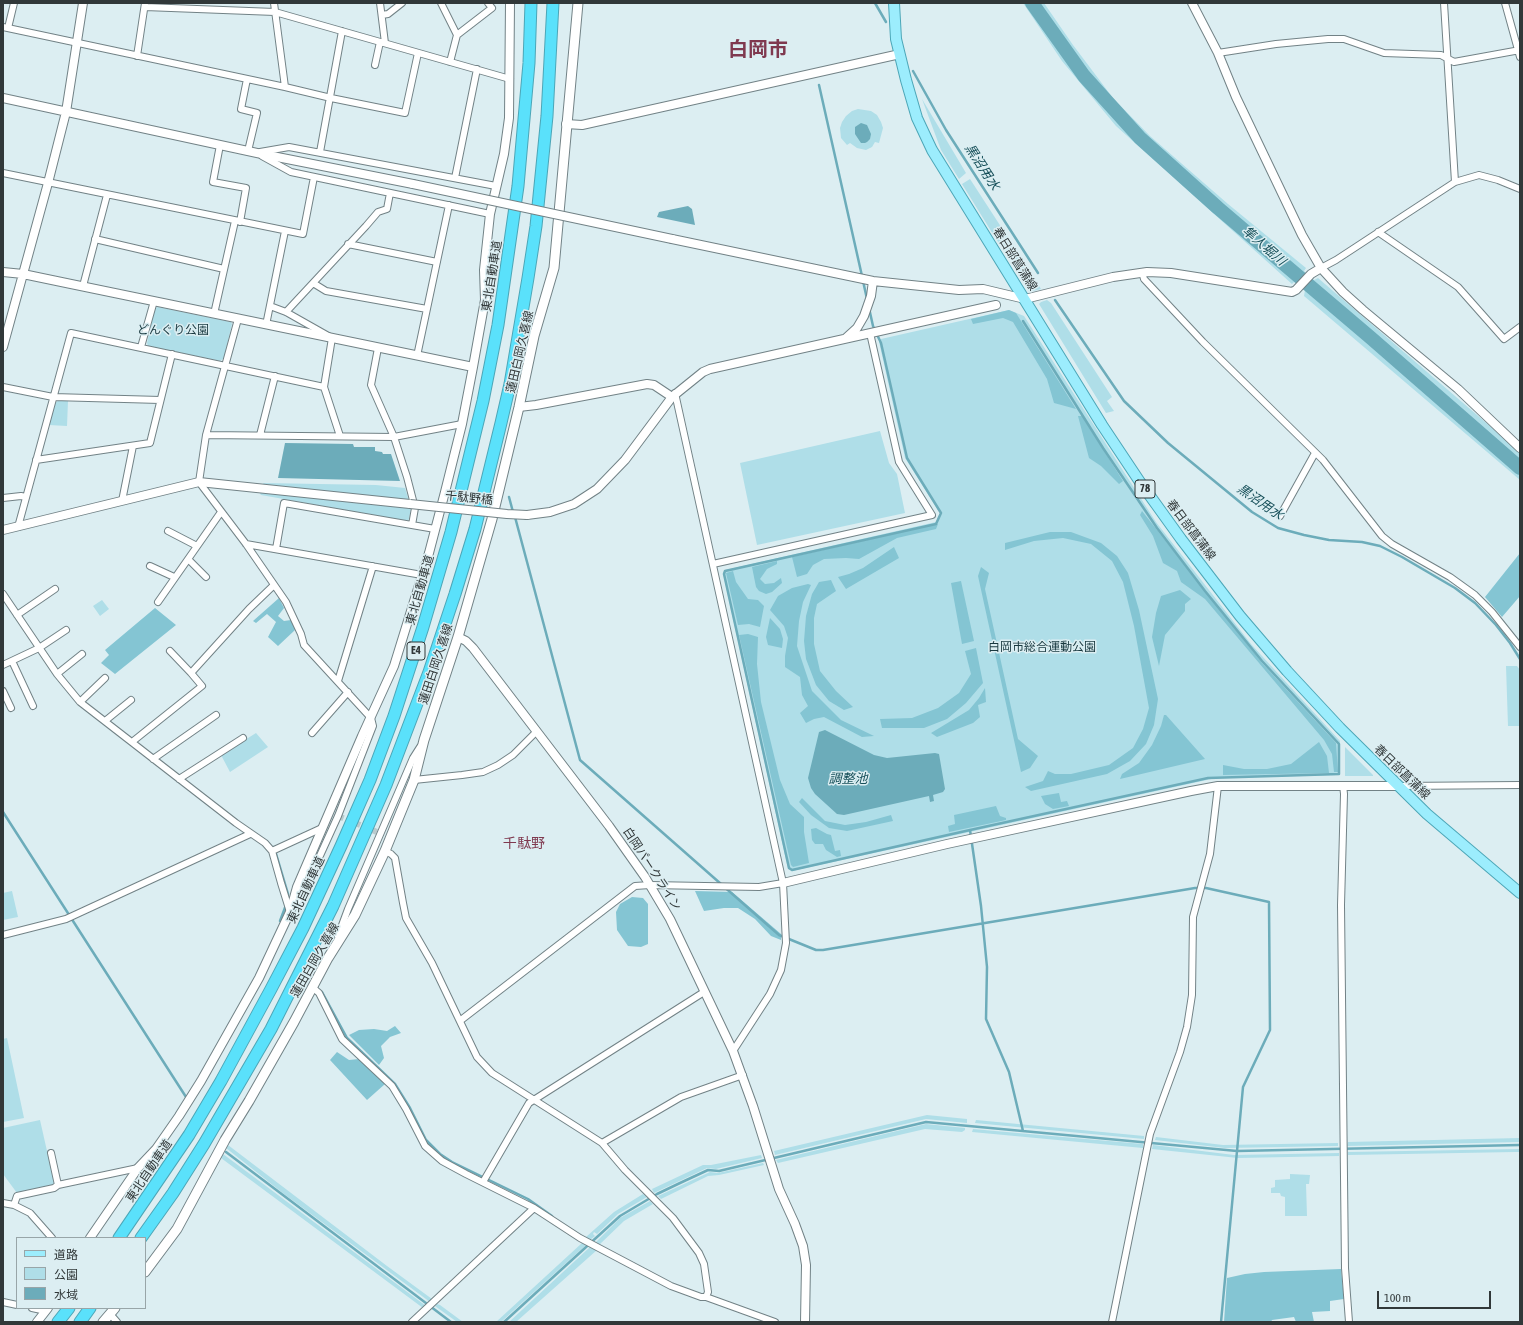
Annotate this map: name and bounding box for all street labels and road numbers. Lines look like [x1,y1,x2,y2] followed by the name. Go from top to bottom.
[990,225,1040,293] street label: 春日部菖蒲線
[479,239,505,313] street label: 東北自動車道
[504,309,536,395] street label: 蓮田白岡久喜線
[1135,480,1155,498] road number: 78
[444,488,494,508] street label: 千駄野橋
[1164,497,1218,563] street label: 春日部菖蒲線
[403,553,437,627] street label: 東北自動車道
[416,622,456,706] street label: 蓮田白岡久喜線
[407,642,425,660] road number: E4
[1371,742,1433,802] street label: 春日部菖蒲線
[620,825,684,913] street label: 白岡パークライン
[284,854,328,926] street label: 東北自動車道
[288,920,342,1000] street label: 蓮田白岡久喜線
[123,1137,175,1205] street label: 東北自動車道

